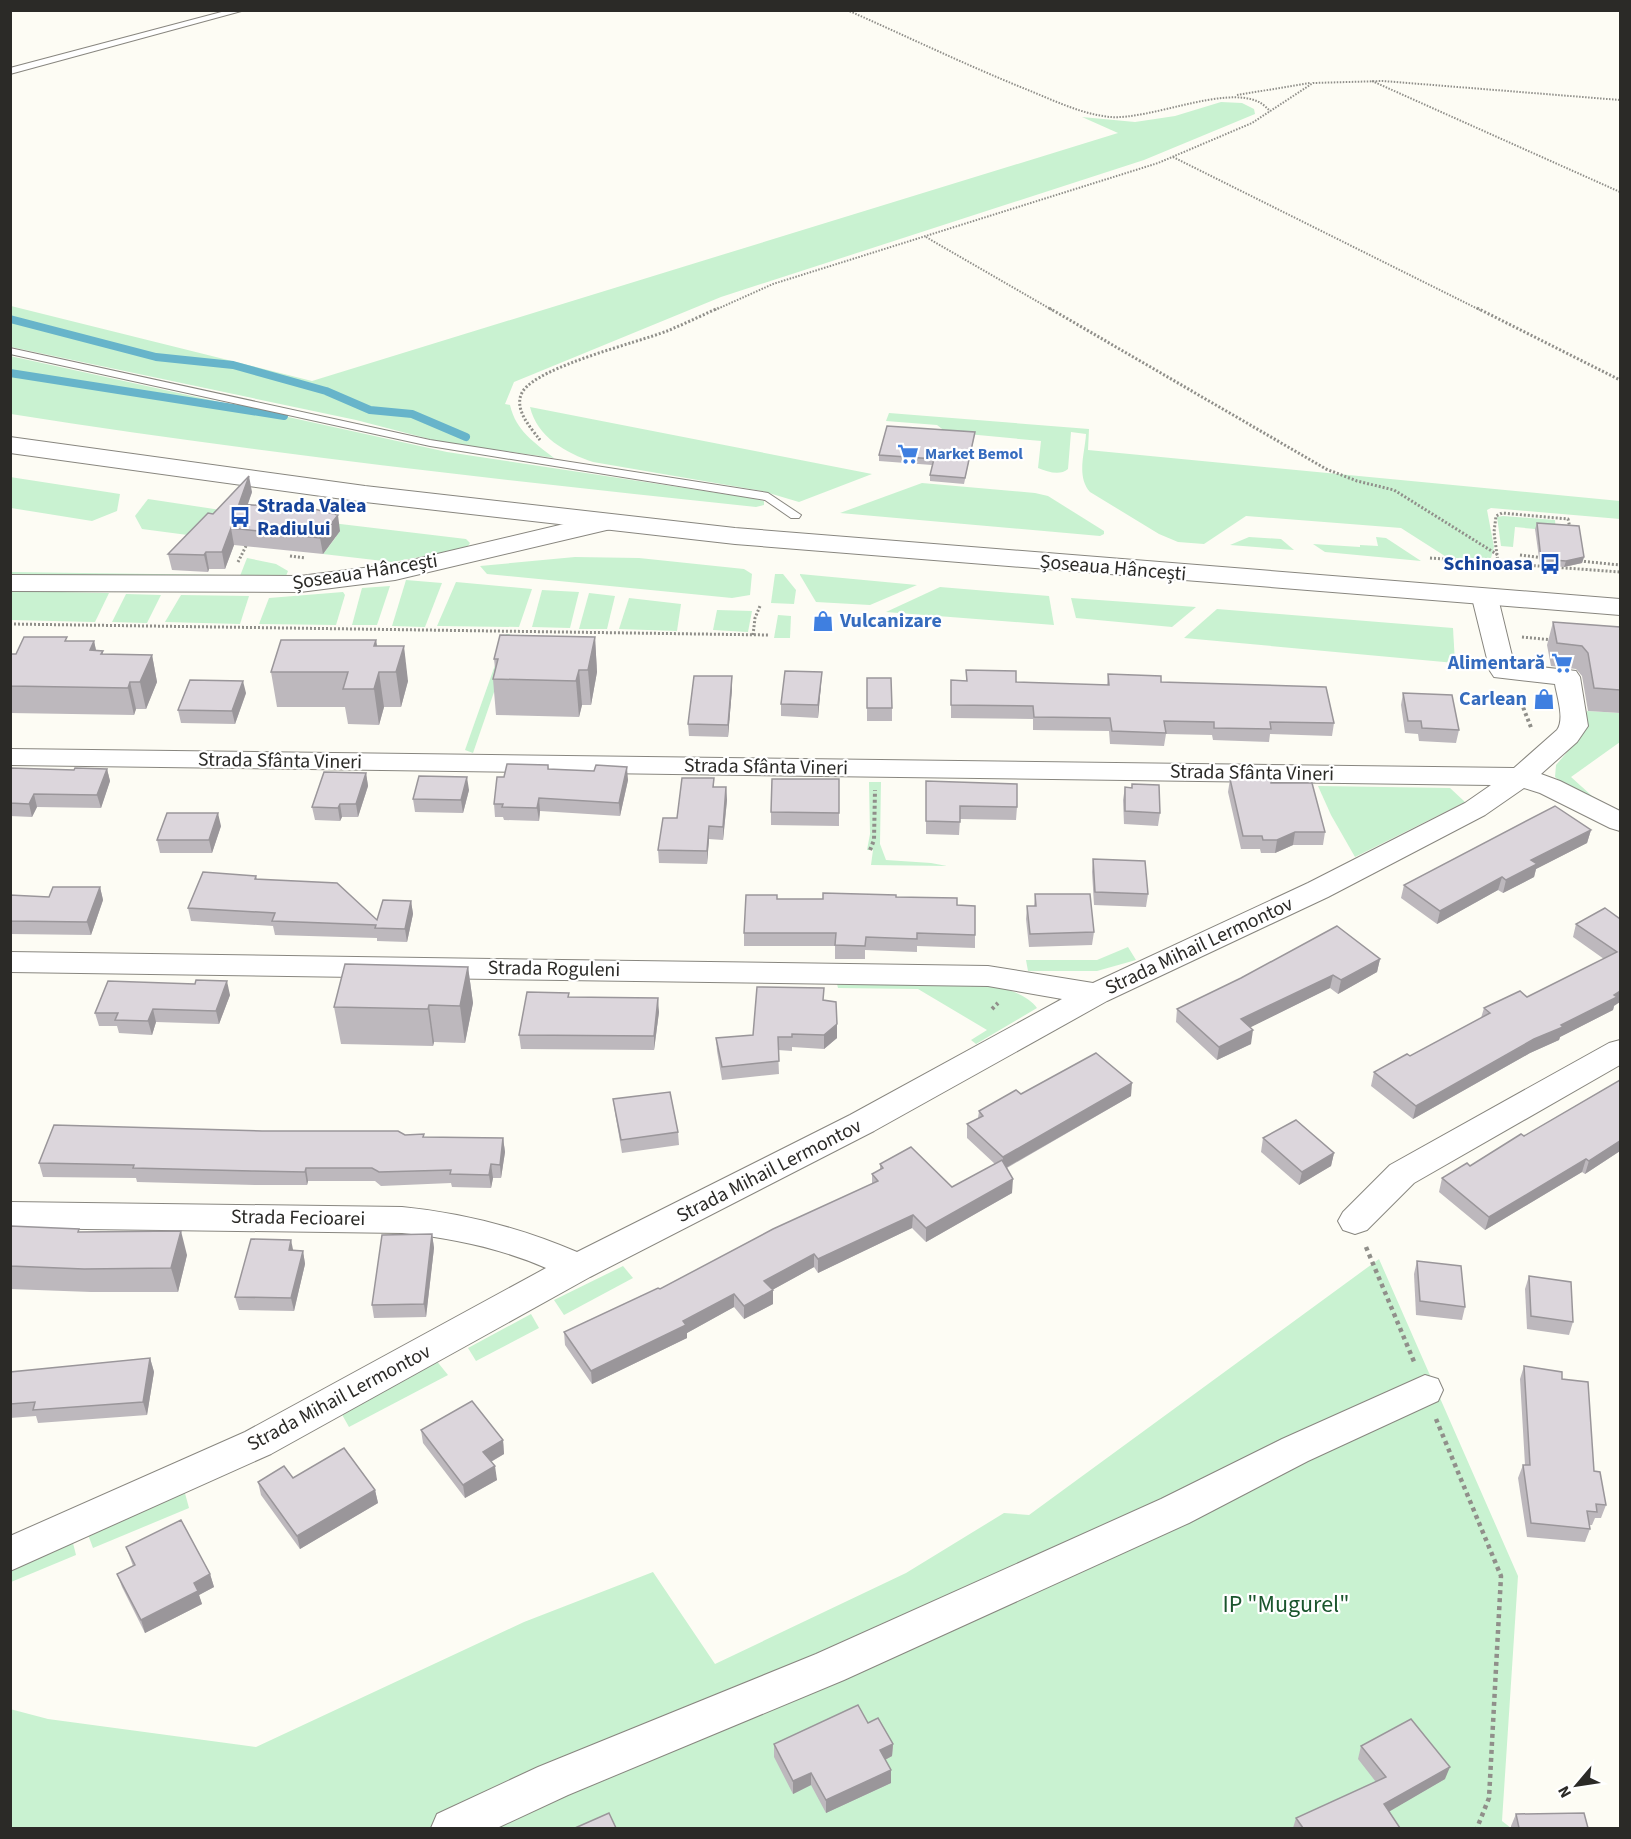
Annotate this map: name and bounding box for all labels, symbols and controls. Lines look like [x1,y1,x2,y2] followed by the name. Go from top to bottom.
[896,442,920,466] supermarket icon: Market Bemol
[925,443,1023,465] place label: Market Bemol
[257,492,367,543] place label: Strada Valea Radiului
[228,505,252,529] bus stop icon: Strada Valea Radiului
[290,547,440,597] street label: Șoseaua Hâncești
[1039,548,1187,588] street label: Șoseaua Hâncești
[1443,550,1533,578] place label: Schinoasa
[1538,552,1562,576] bus stop icon: Schinoasa
[839,607,942,635] place label: Vulcanizare
[811,609,835,633] shop icon: Vulcanizare
[1447,649,1545,677] place label: Alimentară
[1550,651,1574,675] supermarket icon: Alimentară
[1459,685,1527,713] place label: Carlean
[1532,687,1556,711] shop icon: Carlean
[198,746,362,776] street label: Strada Sfânta Vineri
[684,752,848,782] street label: Strada Sfânta Vineri
[1170,758,1334,788] street label: Strada Sfânta Vineri
[1100,890,1298,1002] street label: Strada Mihail Lermontov
[487,954,621,984] street label: Strada Roguleni
[672,1112,867,1230] street label: Strada Mihail Lermontov
[231,1203,365,1233] street label: Strada Fecioarei
[242,1337,436,1458] street label: Strada Mihail Lermontov
[1223,1587,1349,1622] park label: IP "Mugurel"
[1547,1755,1607,1815] north arrow
[1553,1782,1577,1802] text: N

